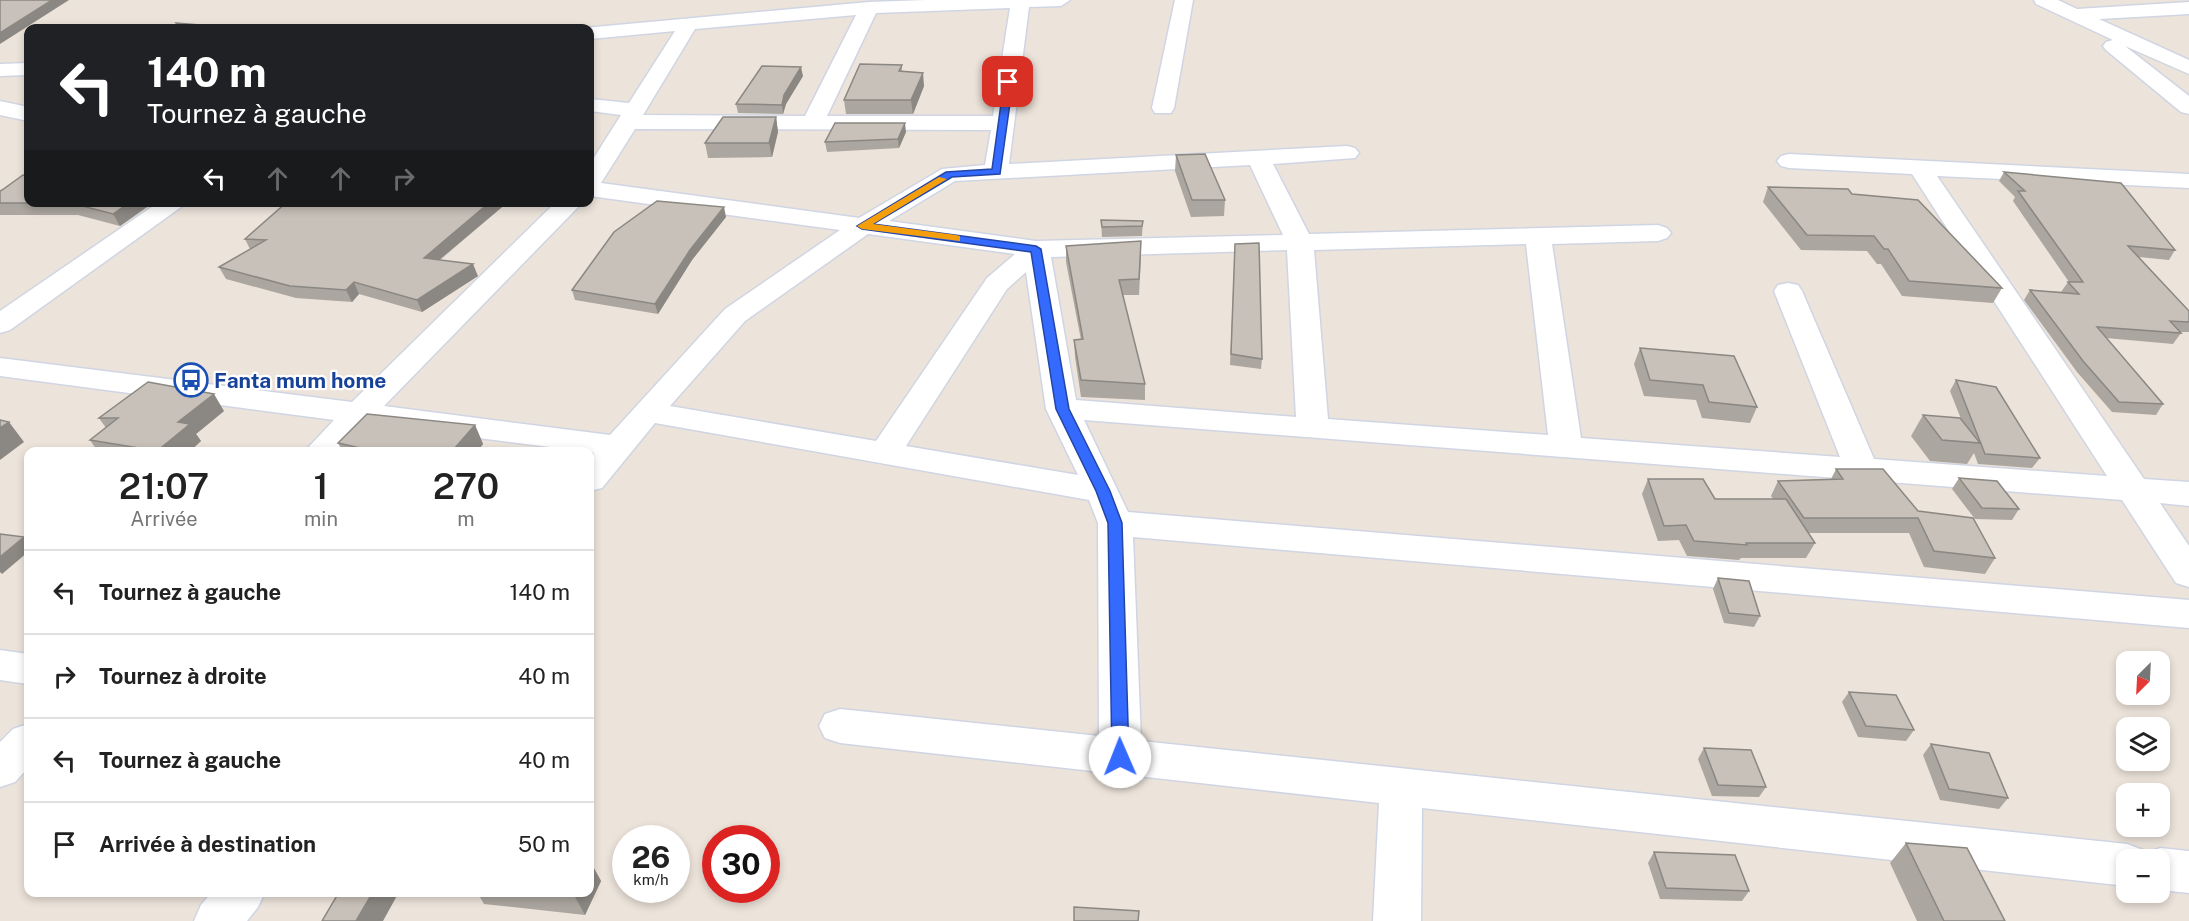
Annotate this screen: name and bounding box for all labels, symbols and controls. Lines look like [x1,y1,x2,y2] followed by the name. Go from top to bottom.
[147,47,267,96] text: 140 m
[48,48,126,126] icon: left
[982,56,1033,107] pin
[991,65,1024,98] icon: arrive
[147,97,367,129] text: Tournez à gauche
[198,162,231,195] icon: left
[261,162,294,195] icon: ahead
[324,162,357,195] icon: ahead
[387,162,420,195] icon: right
[173,362,209,398] bus stop icon: Fanta mum home
[214,368,386,393] place label: Fanta mum home
[119,465,209,507] text: 21:07
[313,465,329,507] text: 1
[433,465,499,507] text: 270
[130,507,198,531] text: Arrivée
[304,507,338,531] text: min
[457,507,475,531] text: m
[48,576,81,609] icon: left
[99,579,281,605] text: Tournez à gauche
[509,579,570,605] text: 140 m
[2116,651,2170,705] north arrow
[2116,651,2170,903] map controls
[48,660,81,693] icon: right
[99,663,267,689] text: Tournez à droite
[518,663,570,689] text: 40 m
[2116,717,2170,771] button: layers
[1088,725,1152,789] position arrow
[48,744,81,777] icon: left
[99,747,281,773] text: Tournez à gauche
[518,747,570,773] text: 40 m
[2116,783,2170,837] button: +
[702,825,780,903] speed limit sign: 30
[48,828,81,861] icon: arrive
[99,831,316,857] text: Arrivée à destination
[518,831,570,857] text: 50 m
[632,839,670,875] text: 26
[2116,849,2170,903] button: −
[633,871,669,888] text: km/h

